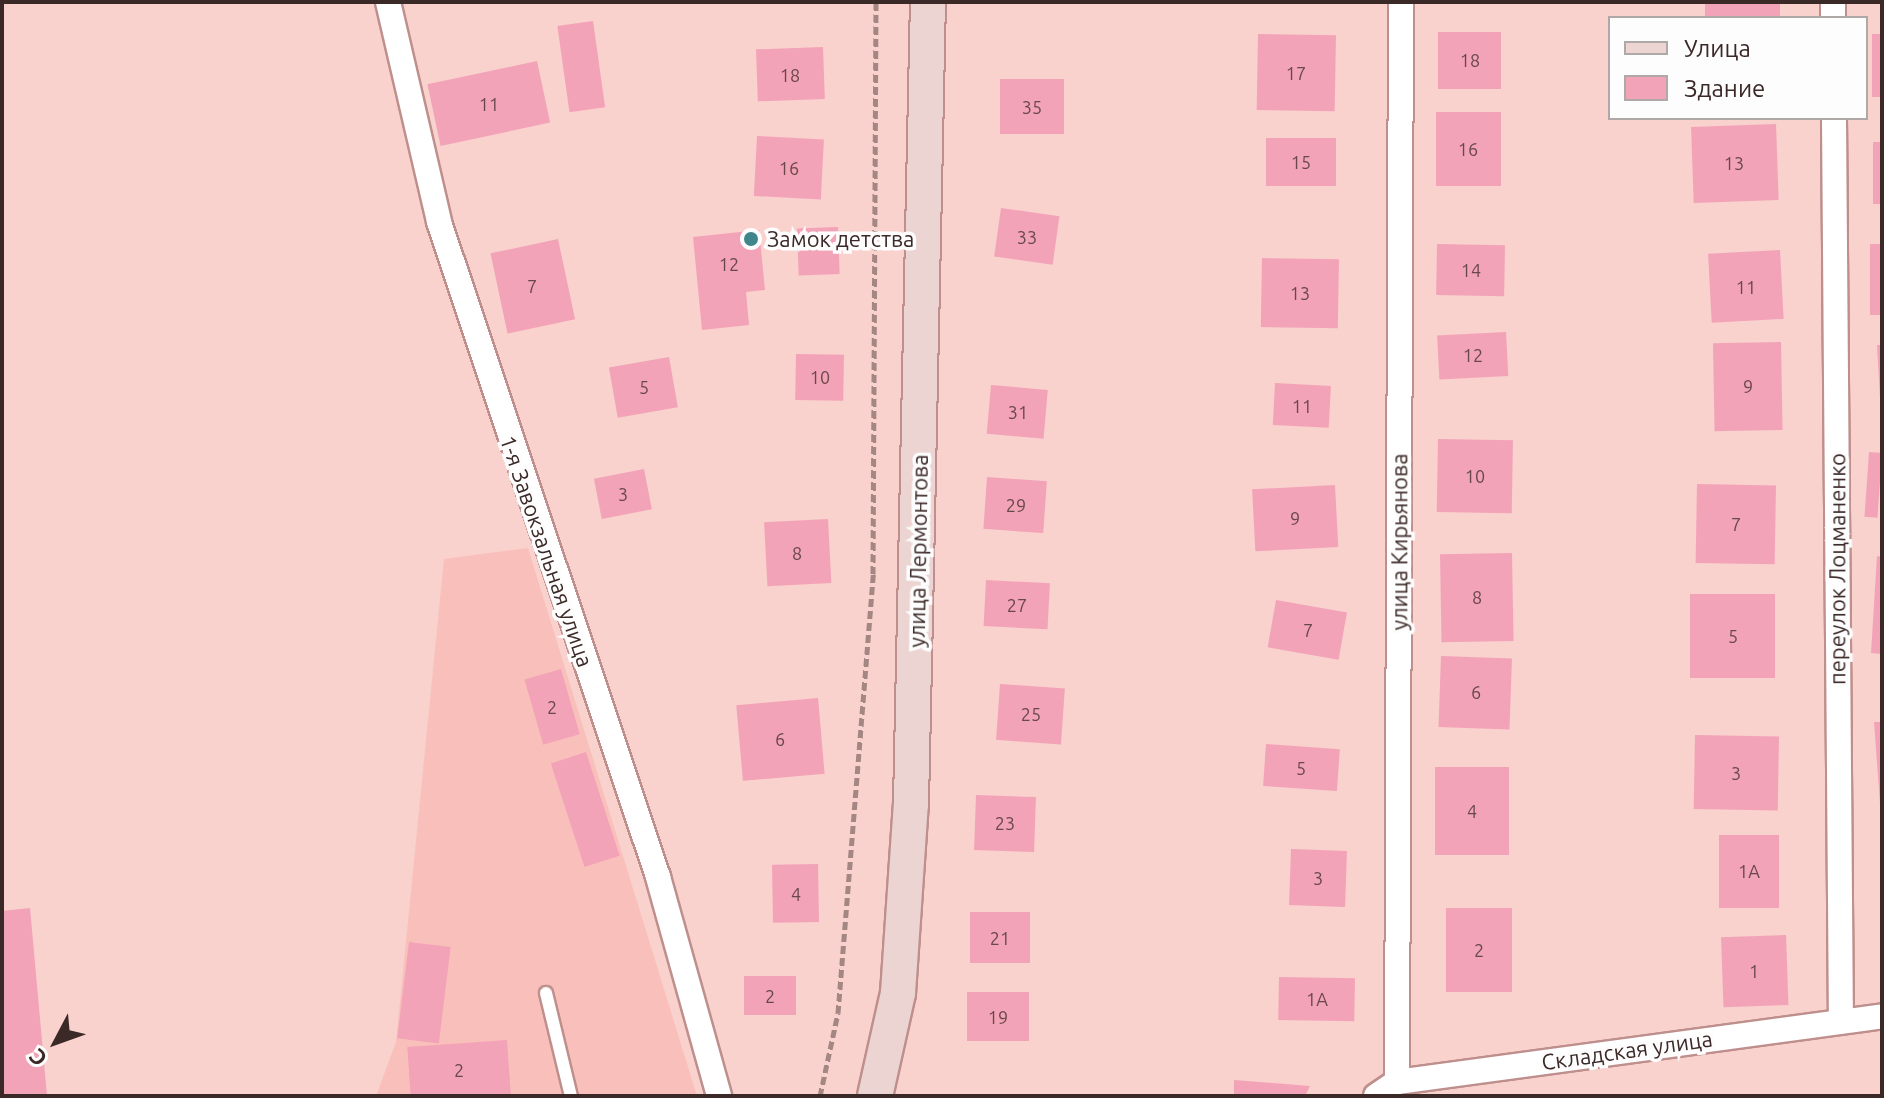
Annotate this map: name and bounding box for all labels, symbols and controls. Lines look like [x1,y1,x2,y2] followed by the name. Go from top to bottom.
[1608,16,1868,120] legend
[1684,35,1751,62] text: Улица
[1460,49,1480,71] house number: 18
[1286,62,1306,84] house number: 17
[780,64,800,86] house number: 18
[1684,75,1765,102] text: Здание
[479,93,499,115] house number: 11
[1022,96,1042,118] house number: 35
[1458,138,1478,160] house number: 16
[1291,151,1311,173] house number: 15
[1724,152,1744,174] house number: 13
[779,157,799,179] house number: 16
[767,226,914,252] place label: Замок детства
[1017,226,1037,248] house number: 33
[742,230,760,248] marker: Замок детства
[719,253,739,275] house number: 12
[1461,259,1481,281] house number: 14
[527,275,537,297] house number: 7
[1736,276,1756,298] house number: 11
[1290,282,1310,304] house number: 13
[1463,344,1483,366] house number: 12
[810,366,830,388] house number: 10
[1743,375,1753,397] house number: 9
[639,376,649,398] house number: 5
[1292,395,1312,417] house number: 11
[1008,401,1028,423] house number: 31
[495,432,599,670] street label: 1-я Завокзальная улица
[1824,453,1850,685] street label: переулок Лоцманенко
[903,454,933,648] street label: улица Лермонтова
[1386,454,1412,630] street label: улица Кирьянова
[1465,465,1485,487] house number: 10
[618,483,628,505] house number: 3
[1006,494,1026,516] house number: 29
[1290,507,1300,529] house number: 9
[1731,513,1741,535] house number: 7
[792,542,802,564] house number: 8
[1472,586,1482,608] house number: 8
[1007,594,1027,616] house number: 27
[1303,619,1313,641] house number: 7
[1728,625,1738,647] house number: 5
[1471,681,1481,703] house number: 6
[547,696,557,718] house number: 2
[1021,703,1041,725] house number: 25
[775,728,785,750] house number: 6
[1296,757,1306,779] house number: 5
[1731,762,1741,784] house number: 3
[1467,800,1477,822] house number: 4
[995,812,1015,834] house number: 23
[1738,860,1760,882] house number: 1А
[1313,867,1323,889] house number: 3
[791,883,801,905] house number: 4
[990,927,1010,949] house number: 21
[1474,939,1484,961] house number: 2
[1749,960,1759,982] house number: 1
[765,985,775,1007] house number: 2
[1306,988,1328,1010] house number: 1А
[16,1002,96,1082] north arrow
[988,1006,1008,1028] house number: 19
[1540,1025,1714,1075] street label: Складская улица
[23,1045,52,1072] text: С
[454,1059,464,1081] house number: 2

